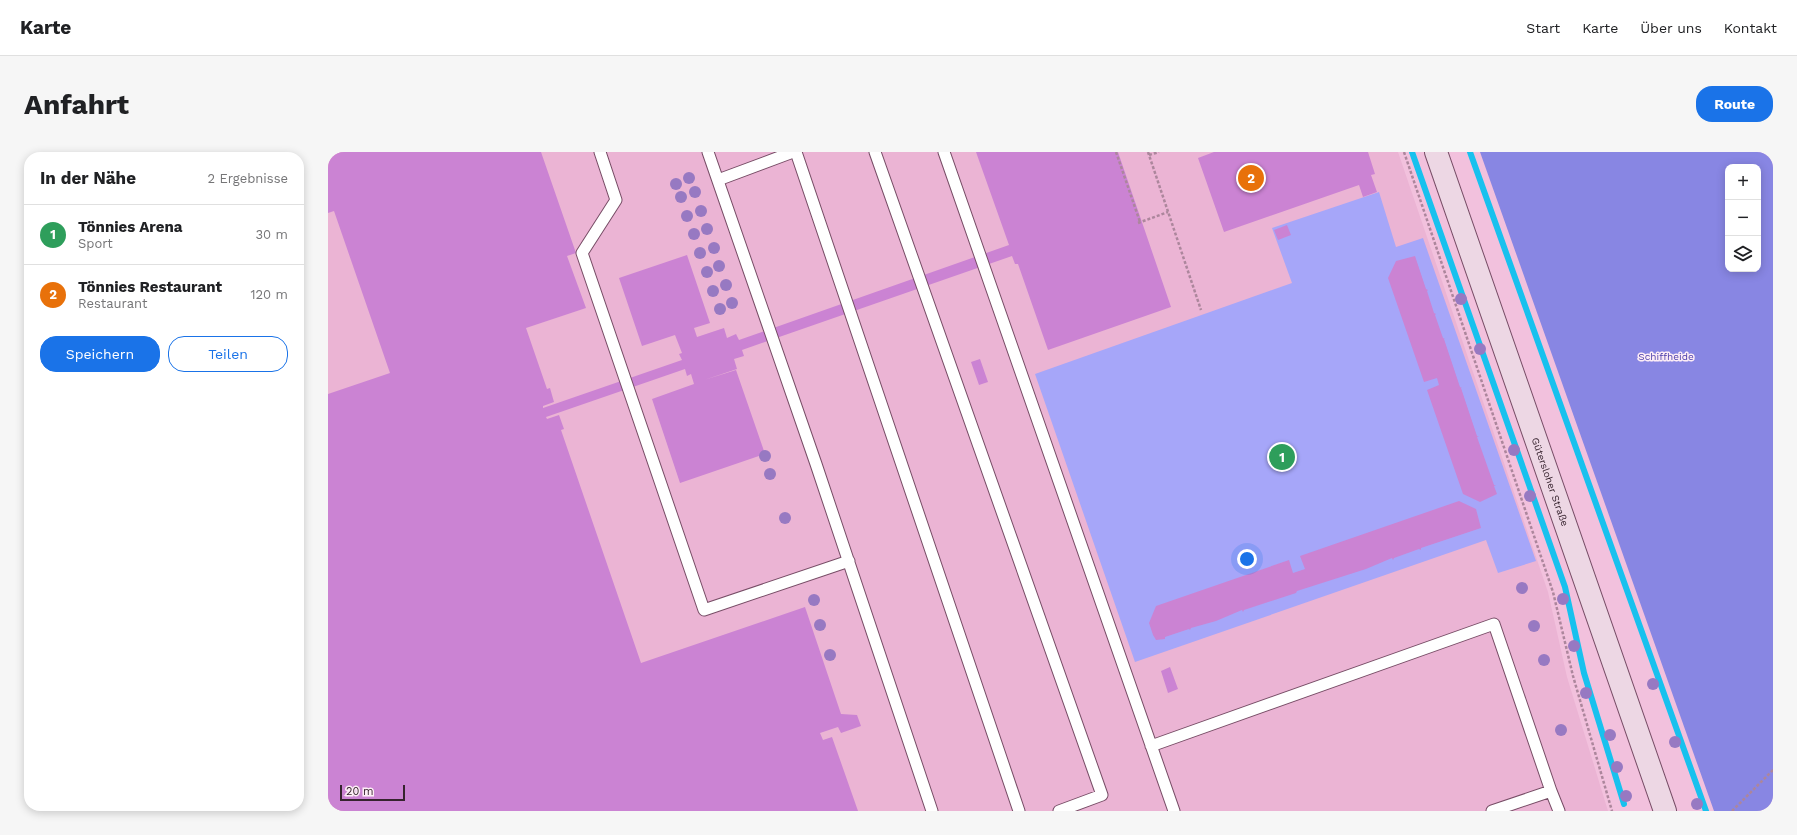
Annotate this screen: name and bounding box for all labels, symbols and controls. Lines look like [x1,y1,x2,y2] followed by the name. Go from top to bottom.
[20,16,71,39] text: Karte
[1526,20,1560,36] text: Start
[1582,20,1618,36] text: Karte
[1640,20,1702,36] text: Über uns
[1724,20,1777,36] text: Kontakt
[1696,86,1773,122] button: Route
[24,88,129,121] text: Anfahrt
[1238,163,1264,193] pin: 2
[1725,164,1761,272] map controls
[1725,164,1761,200] button: +
[40,168,136,188] text: In der Nähe
[207,171,288,186] text: 2 Ergebnisse
[1725,200,1761,236] button: −
[78,218,182,236] text: Tönnies Arena
[50,227,56,242] text: 1
[256,227,288,242] text: 30 m
[78,236,113,251] text: Sport
[1725,236,1761,272] button: layers
[78,278,222,296] text: Tönnies Restaurant
[49,287,57,302] text: 2
[250,287,288,302] text: 120 m
[78,296,148,311] text: Restaurant
[40,336,160,372] button: Speichern
[168,336,288,372] button: Teilen
[1638,351,1694,362] park label: Schiffheide
[1530,436,1571,528] street label: Gütersloher Straße
[1269,442,1295,472] pin: 1
[1237,549,1257,569] your location
[340,783,405,802] scale bar
[346,785,374,798] text: 20 m

